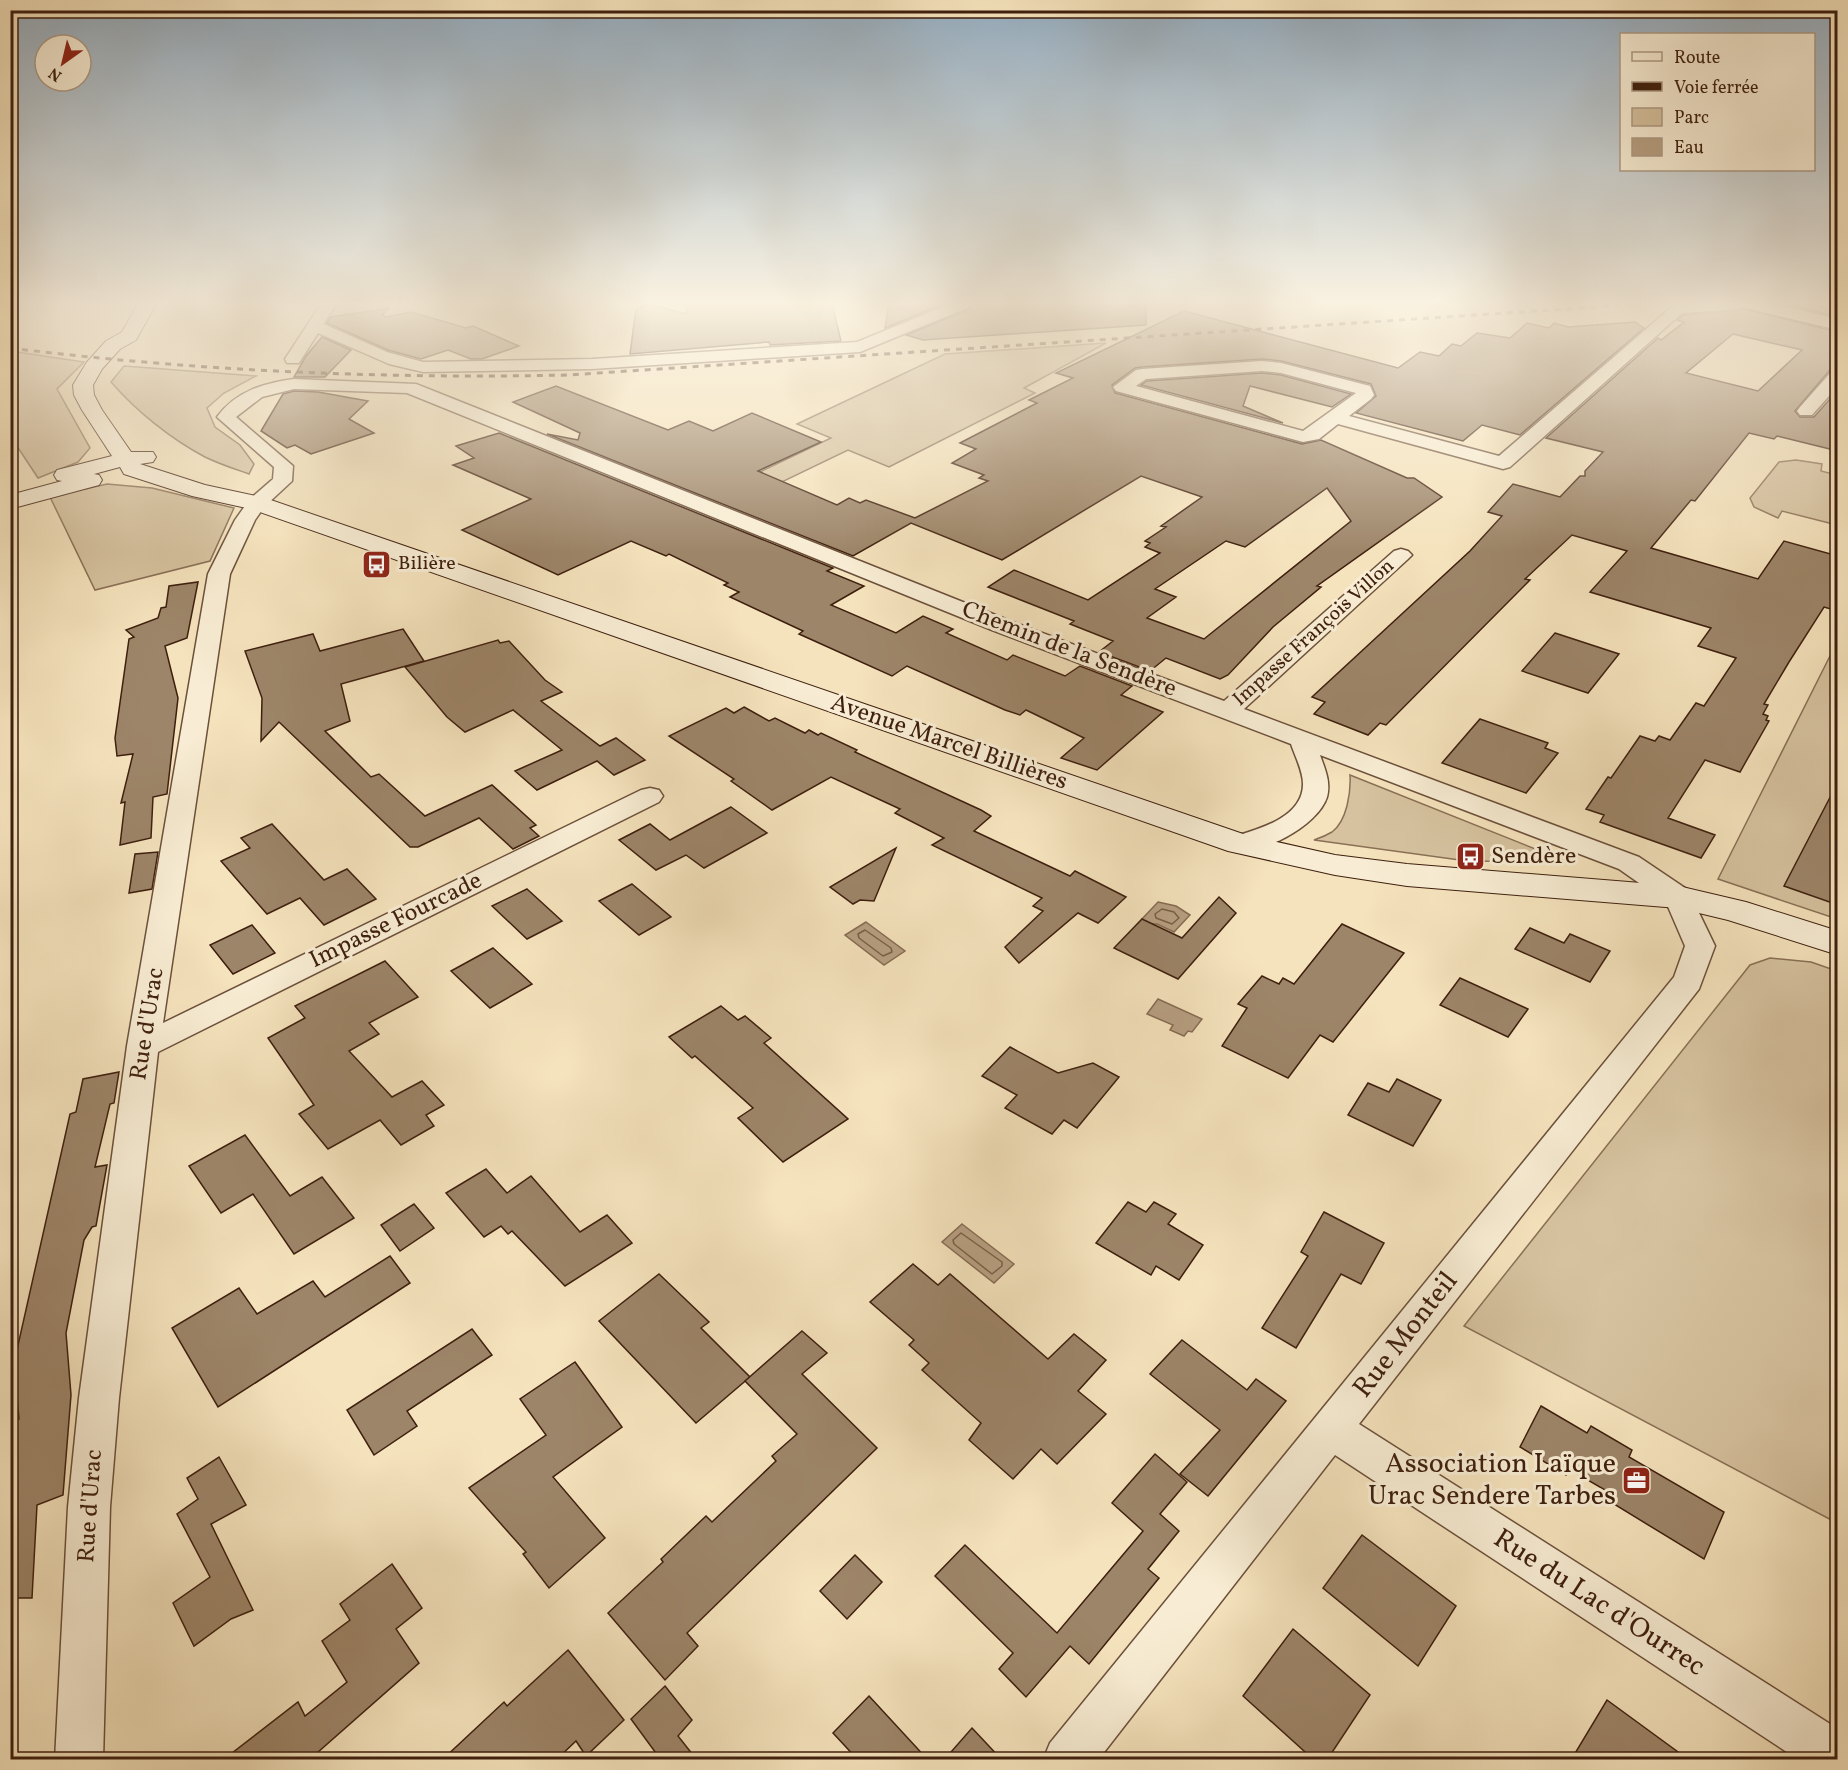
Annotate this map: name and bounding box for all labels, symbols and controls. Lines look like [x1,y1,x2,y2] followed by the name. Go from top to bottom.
[33,33,93,93] north arrow
[1620,33,1815,171] legend
[1674,46,1720,71] text: Route
[44,61,67,86] text: N
[1674,76,1759,101] text: Voie ferrée
[1674,106,1709,131] text: Parc
[1674,136,1704,161] text: Eau
[361,548,393,580] bus stop icon: Bilière
[398,550,456,578] place label: Bilière
[1227,553,1401,713] street label: Impasse François Villon
[957,593,1181,707] street label: Chemin de la Sendère
[826,686,1072,800] street label: Avenue Marcel Billières
[1491,840,1576,874] place label: Sendère
[1454,841,1486,873] bus stop icon: Sendère
[304,864,488,978] street label: Impasse Fourcade
[122,965,174,1083] street label: Rue d'Urac
[1344,1264,1468,1406] street label: Rue Monteil
[1368,1445,1616,1516] place label: Association Laïque Urac Sendere Tarbes
[70,1448,112,1564] street label: Rue d'Urac
[1621,1464,1653,1496] office icon: Association Laïque Urac Sendere Tarbes
[1486,1520,1712,1686] street label: Rue du Lac d'Ourrec

